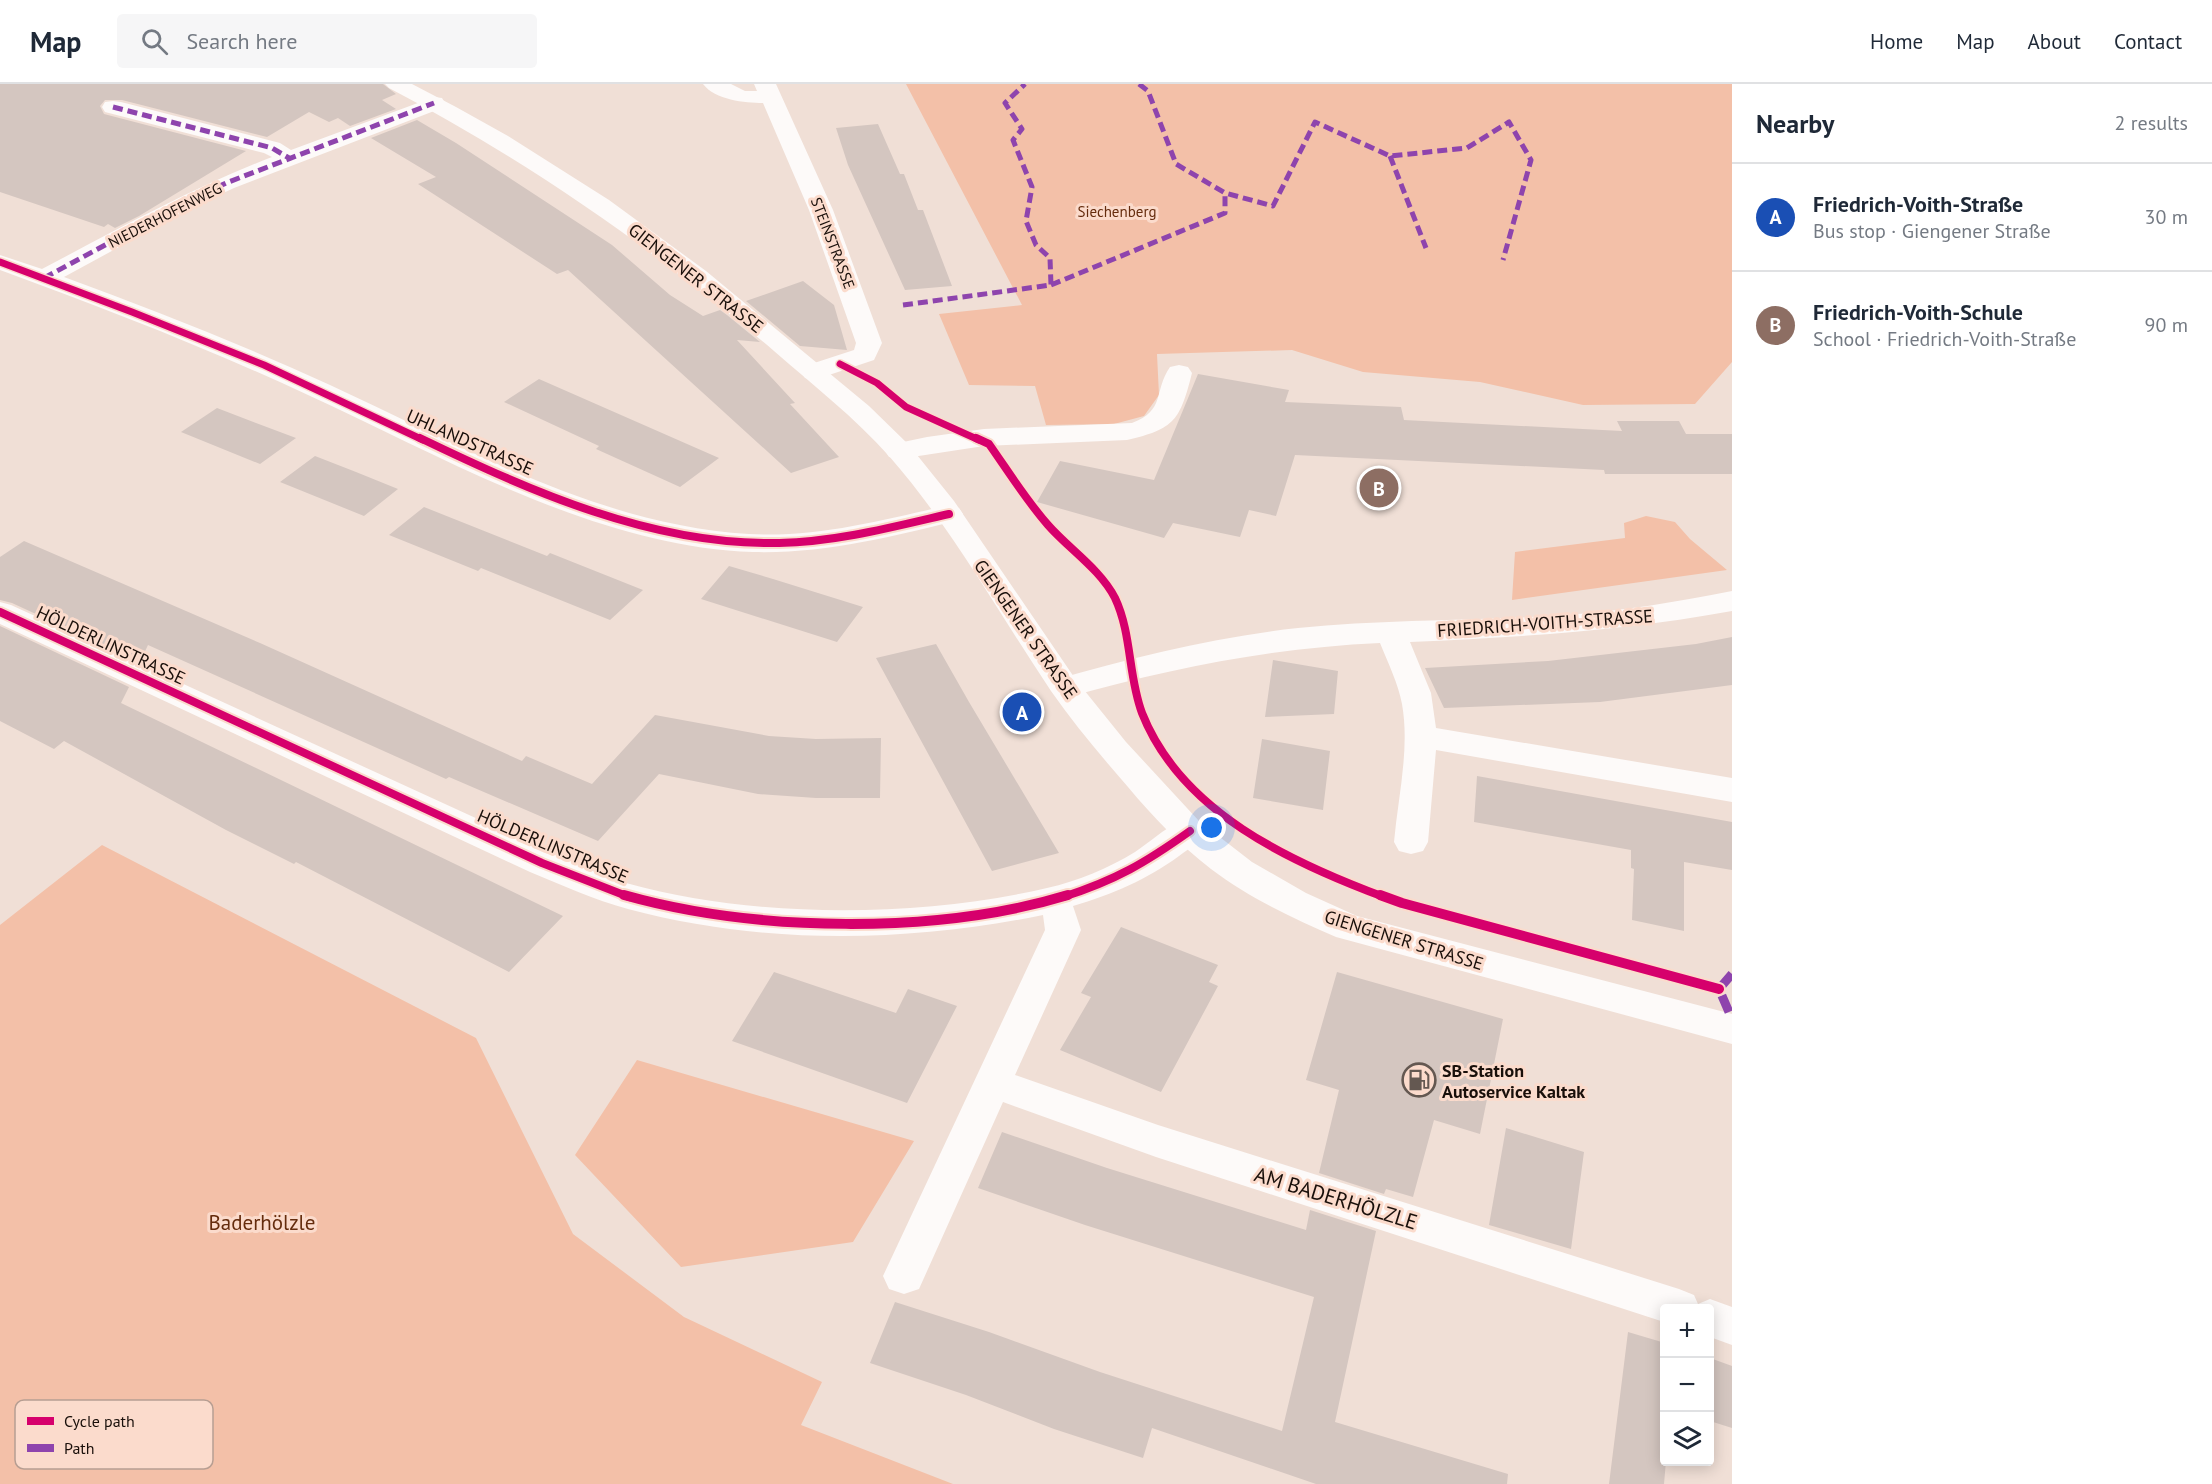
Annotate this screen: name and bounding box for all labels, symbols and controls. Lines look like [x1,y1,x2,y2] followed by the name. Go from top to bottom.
[117,14,537,68] search box
[30,23,81,60] text: Map
[138,25,171,58] icon: search
[186,27,297,55] text: Search here
[1870,28,1923,55] text: Home
[1956,28,1995,55] text: Map
[2028,28,2081,55] text: About
[2114,28,2182,55] text: Contact
[1756,107,1834,140] text: Nearby
[2115,110,2188,136] text: 2 results
[105,178,225,252] street label: NIEDERHOFENWEG
[1813,190,2023,218] text: Friedrich-Voith-Straße
[807,195,859,291] street label: STEINSTRASSE
[1077,202,1157,221] park label: Siechenberg
[1769,204,1782,230] text: A
[2145,204,2188,230] text: 30 m
[624,218,768,338] street label: GIENGENER STRASSE
[1813,218,2051,244] text: Bus stop · Giengener Straße
[1813,298,2023,326] text: Friedrich-Voith-Schule
[1770,312,1781,338] text: B
[2145,312,2188,338] text: 90 m
[1813,326,2076,352] text: School · Friedrich-Voith-Straße
[403,404,537,480] street label: UHLANDSTRASSE
[1360,466,1398,510] pin: B
[969,555,1083,703] street label: GIENGENER STRASSE
[33,600,189,690] street label: HÖLDERLINSTRASSE
[1436,604,1654,642] street label: FRIEDRICH-VOITH-STRASSE
[1002,690,1042,734] pin: A
[474,804,632,888] street label: HÖLDERLINSTRASSE
[1197,813,1226,842] your location
[1322,905,1486,975] street label: GIENGENER STRASSE
[1442,1059,1585,1103] place label: SB-Station Autoservice Kaltak
[1401,1062,1437,1098] fuel station icon: SB-Station Autoservice Kaltak
[1251,1160,1421,1236] street label: AM BADERHÖLZLE
[209,1209,315,1236] park label: Baderhölzle
[1660,1304,1714,1466] map controls
[1660,1304,1714,1358] button: +
[1660,1358,1714,1412] button: −
[15,1400,213,1469] legend
[64,1411,135,1431] text: Cycle path
[1660,1412,1714,1466] button: layers
[64,1438,95,1458] text: Path

